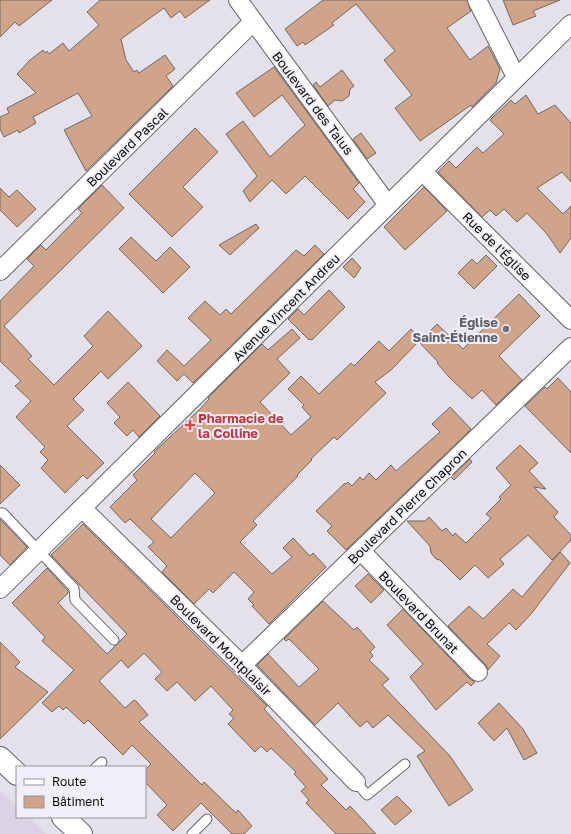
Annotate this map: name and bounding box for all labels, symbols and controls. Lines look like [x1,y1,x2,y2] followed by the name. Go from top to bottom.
[269,48,357,158] street label: Boulevard des Talus
[83,104,171,190] street label: Boulevard Pascal
[459,208,535,284] street label: Rue de l'Église
[229,250,343,364] street label: Avenue Vincent Andreu
[412,314,498,345] place label: Église Saint-Étienne
[501,324,511,334] marker: Église Saint-Étienne
[198,410,284,441] place label: Pharmacie de la Colline
[185,420,195,430] marker: Pharmacie de la Colline
[344,445,470,567] street label: Boulevard Pierre Chapron
[376,568,462,656] street label: Boulevard Brunat
[167,591,275,699] street label: Boulevard Montplaisir
[16,766,146,818] legend
[52,774,86,789] text: Route
[52,794,105,809] text: Bâtiment

